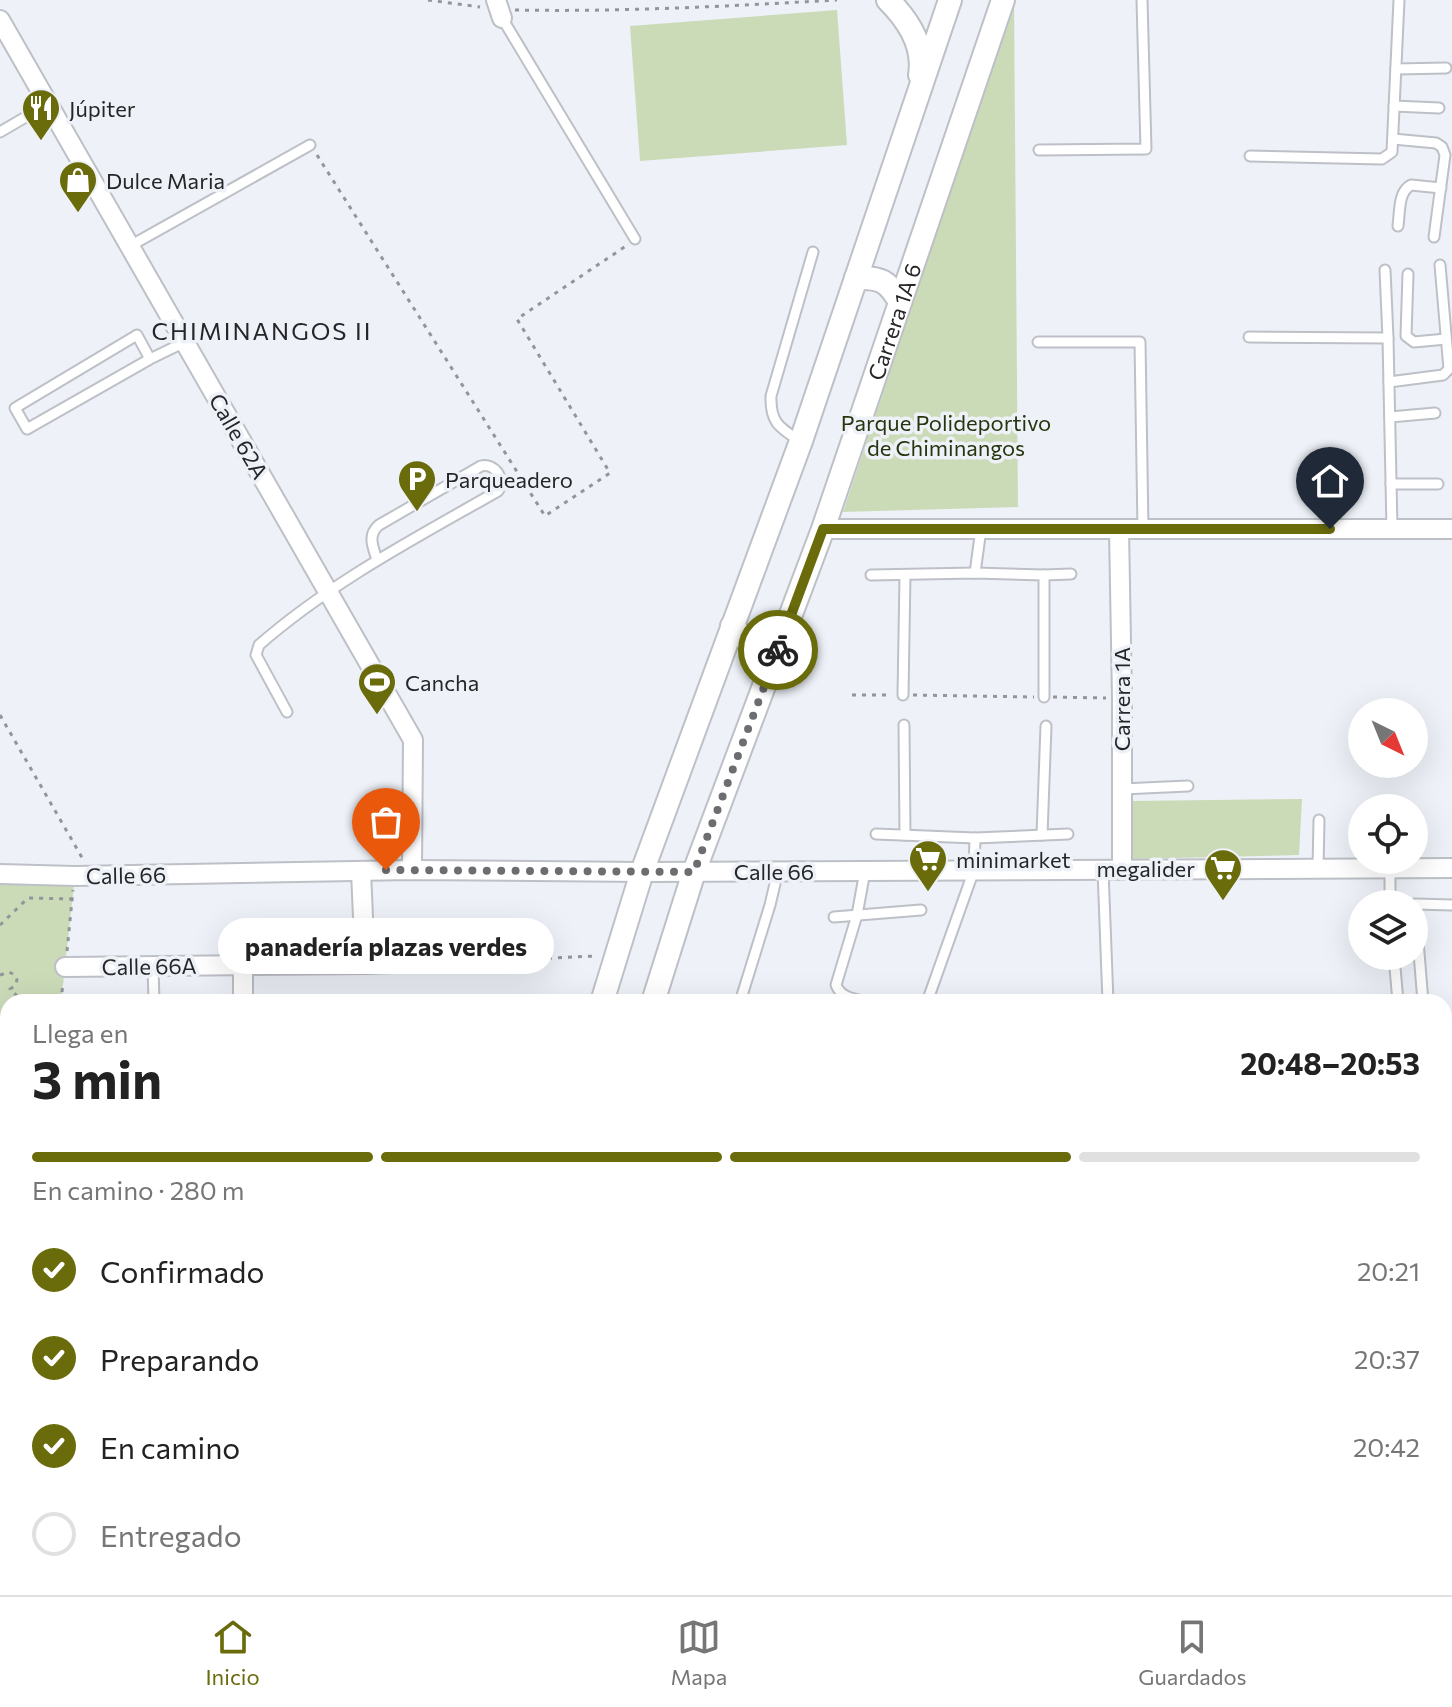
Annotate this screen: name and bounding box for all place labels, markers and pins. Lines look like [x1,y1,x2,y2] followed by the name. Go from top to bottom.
[20,87,62,142] restaurant icon: Júpiter
[69,95,136,122] place label: Júpiter
[57,159,99,214] shop icon: Dulce Maria
[106,167,225,194] place label: Dulce Maria
[1296,447,1364,529] pin
[396,458,438,513] parking icon: Parqueadero
[445,466,573,493] place label: Parqueadero
[356,661,398,716] sports icon: Cancha
[405,669,479,696] place label: Cancha
[352,788,420,870] pin
[907,838,949,893] supermarket icon: minimarket
[956,846,1071,873] place label: minimarket
[1202,847,1244,902] supermarket icon: megalider
[1097,855,1195,882] place label: megalider
[218,918,554,974] callout: panadería plazas verdes

